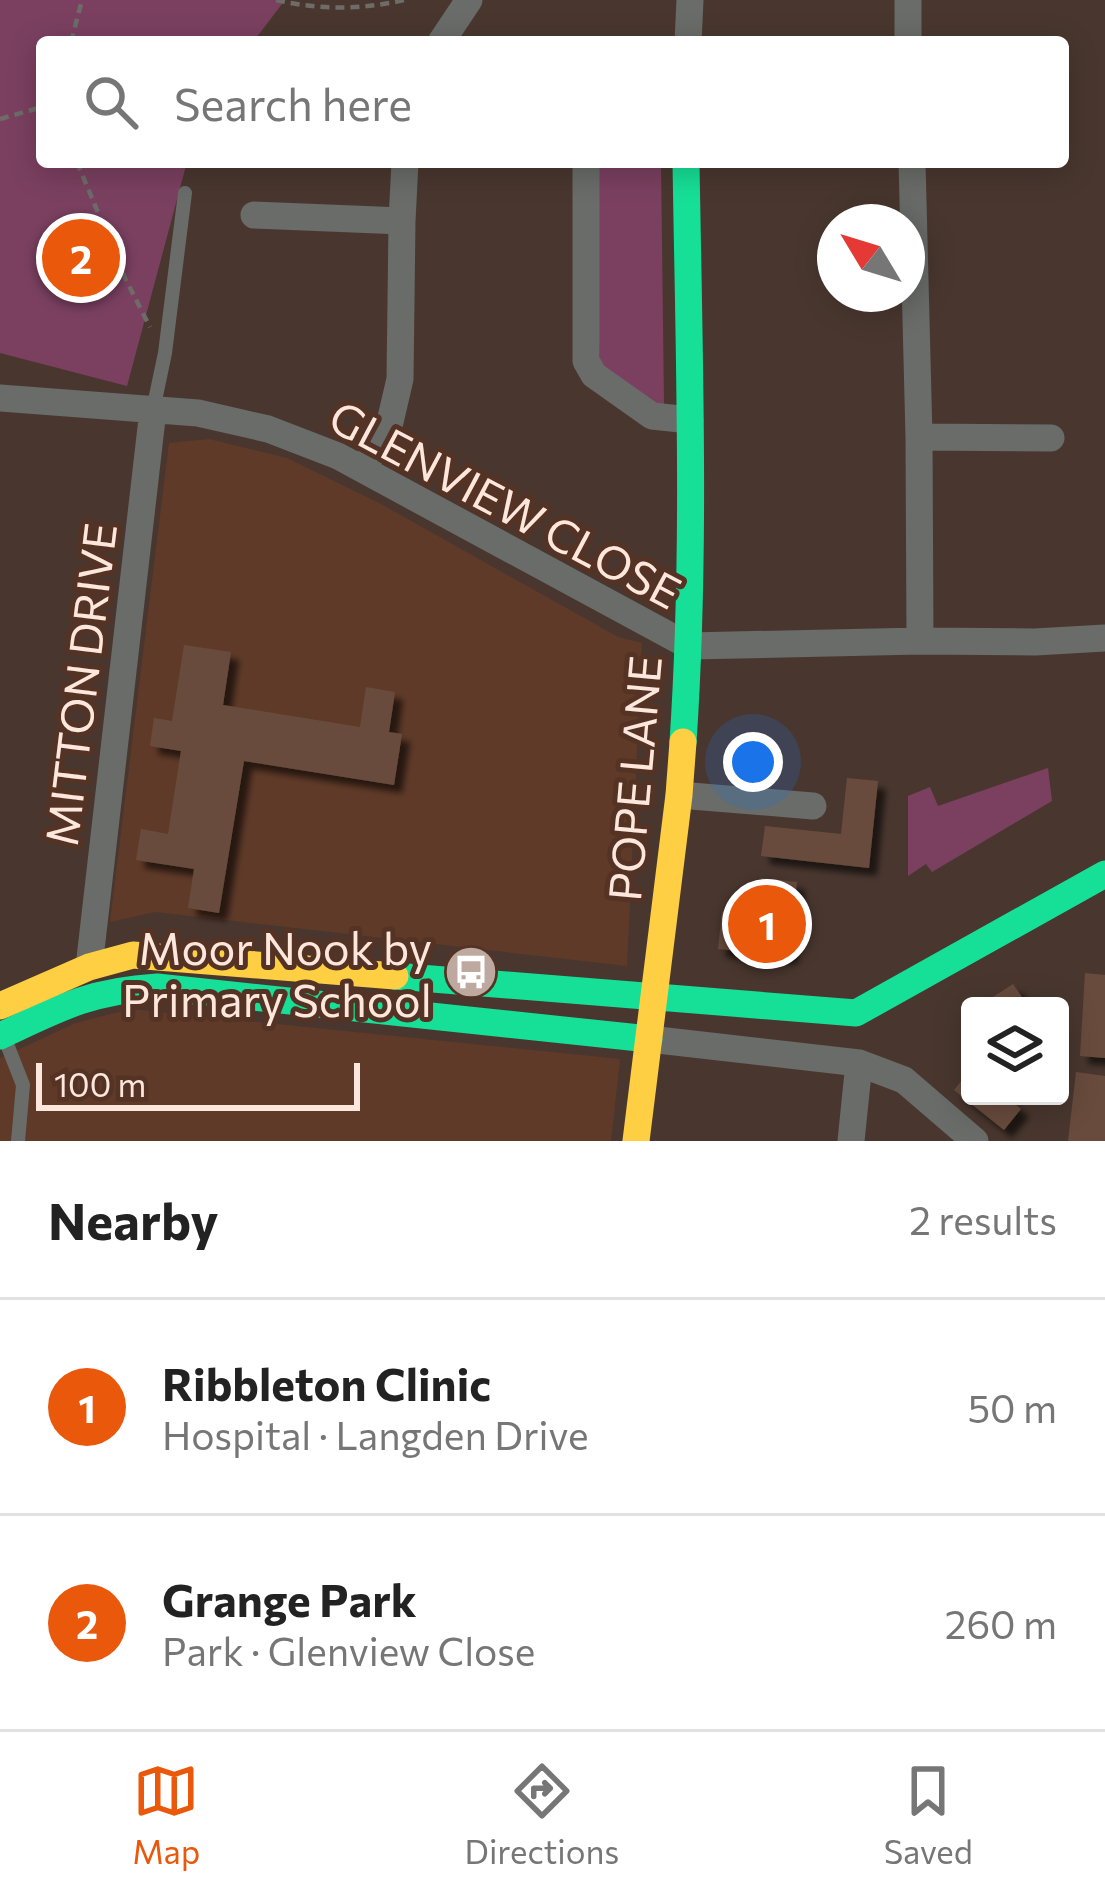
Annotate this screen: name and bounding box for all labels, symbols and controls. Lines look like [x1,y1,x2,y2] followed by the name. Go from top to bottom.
[36,36,1069,168] search box
[78,69,144,135] icon: search
[174,75,412,130] text: Search here
[817,204,925,312] north arrow
[42,213,120,303] pin: 2
[321,387,691,619] street label: GLENVIEW CLOSE
[32,519,126,849] street label: MITTON DRIVE
[595,653,671,903] street label: POPE LANE
[723,732,783,792] your location
[728,879,806,969] pin: 1
[122,919,432,1026] place label: Moor Nook by Primary School
[443,944,499,1000] bus stop icon: Moor Nook by Primary School
[961,997,1069,1105] map controls
[961,997,1069,1105] button: layers
[36,1057,360,1110] scale bar
[54,1063,146,1104] text: 100 m
[48,1188,218,1251] text: Nearby
[909,1195,1057,1243] text: 2 results
[162,1355,491,1410] text: Ribbleton Clinic
[78,1383,96,1431] text: 1
[968,1383,1057,1431] text: 50 m
[162,1410,588,1458] text: Hospital · Langden Drive
[162,1571,417,1626] text: Grange Park
[76,1599,98,1647] text: 2
[945,1599,1057,1647] text: 260 m
[162,1626,535,1674] text: Park · Glenview Close
[132,1758,200,1871] tab: Map
[465,1758,619,1871] tab: Directions
[884,1758,973,1871] tab: Saved

